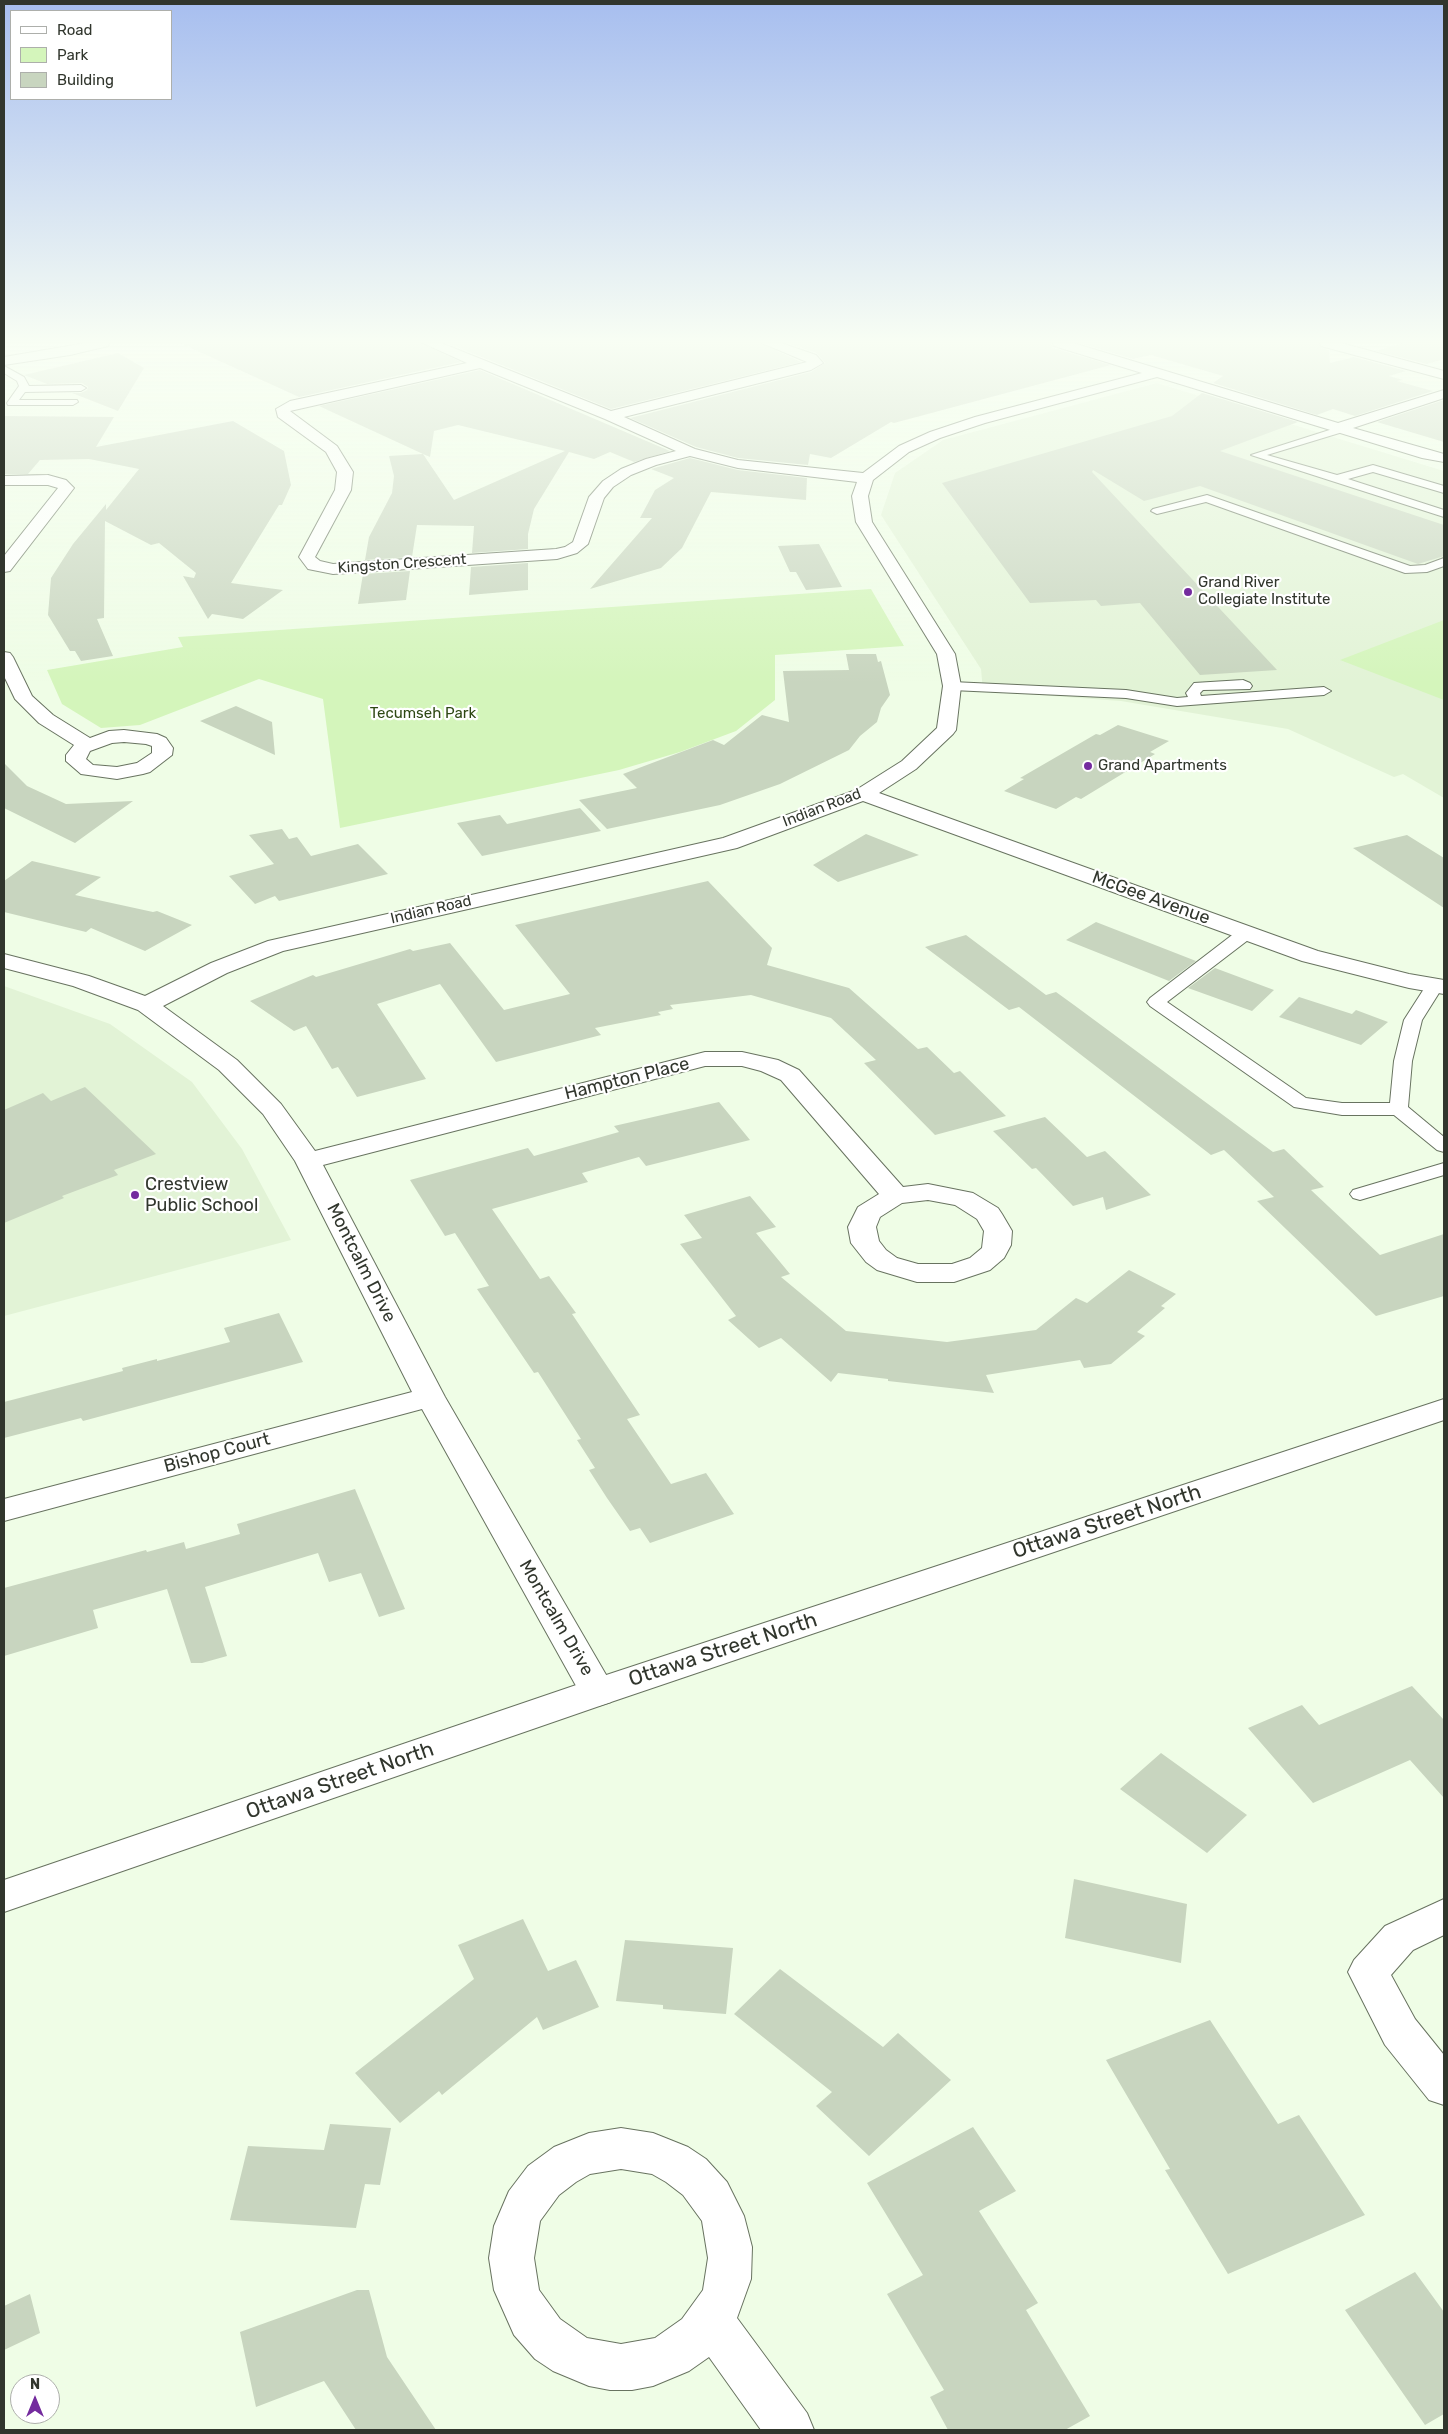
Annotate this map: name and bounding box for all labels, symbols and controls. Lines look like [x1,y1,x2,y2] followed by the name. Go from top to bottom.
[10,10,172,100] legend
[57,21,93,39] text: Road
[57,46,88,64] text: Park
[57,71,114,89] text: Building
[337,551,467,577] street label: Kingston Crescent
[1198,574,1331,609] place label: Grand River Collegiate Institute
[1182,586,1194,598] marker: Grand River Collegiate Institute
[370,705,476,723] park label: Tecumseh Park
[1098,757,1227,775] place label: Grand Apartments
[1082,760,1094,772] marker: Grand Apartments
[780,785,864,831] street label: Indian Road
[1089,867,1213,929] street label: McGee Avenue
[389,892,473,928] street label: Indian Road
[562,1053,692,1105] street label: Hampton Place
[145,1174,258,1216] place label: Crestview Public School
[129,1189,141,1201] marker: Crestview Public School
[322,1200,400,1326] street label: Montcalm Drive
[162,1428,272,1478] street label: Bishop Court
[1009,1480,1205,1564] street label: Ottawa Street North
[514,1556,598,1680] street label: Montcalm Drive
[625,1608,821,1692] street label: Ottawa Street North
[243,1737,437,1825] street label: Ottawa Street North
[10,2374,60,2424] north arrow
[30,2376,40,2393] text: N

